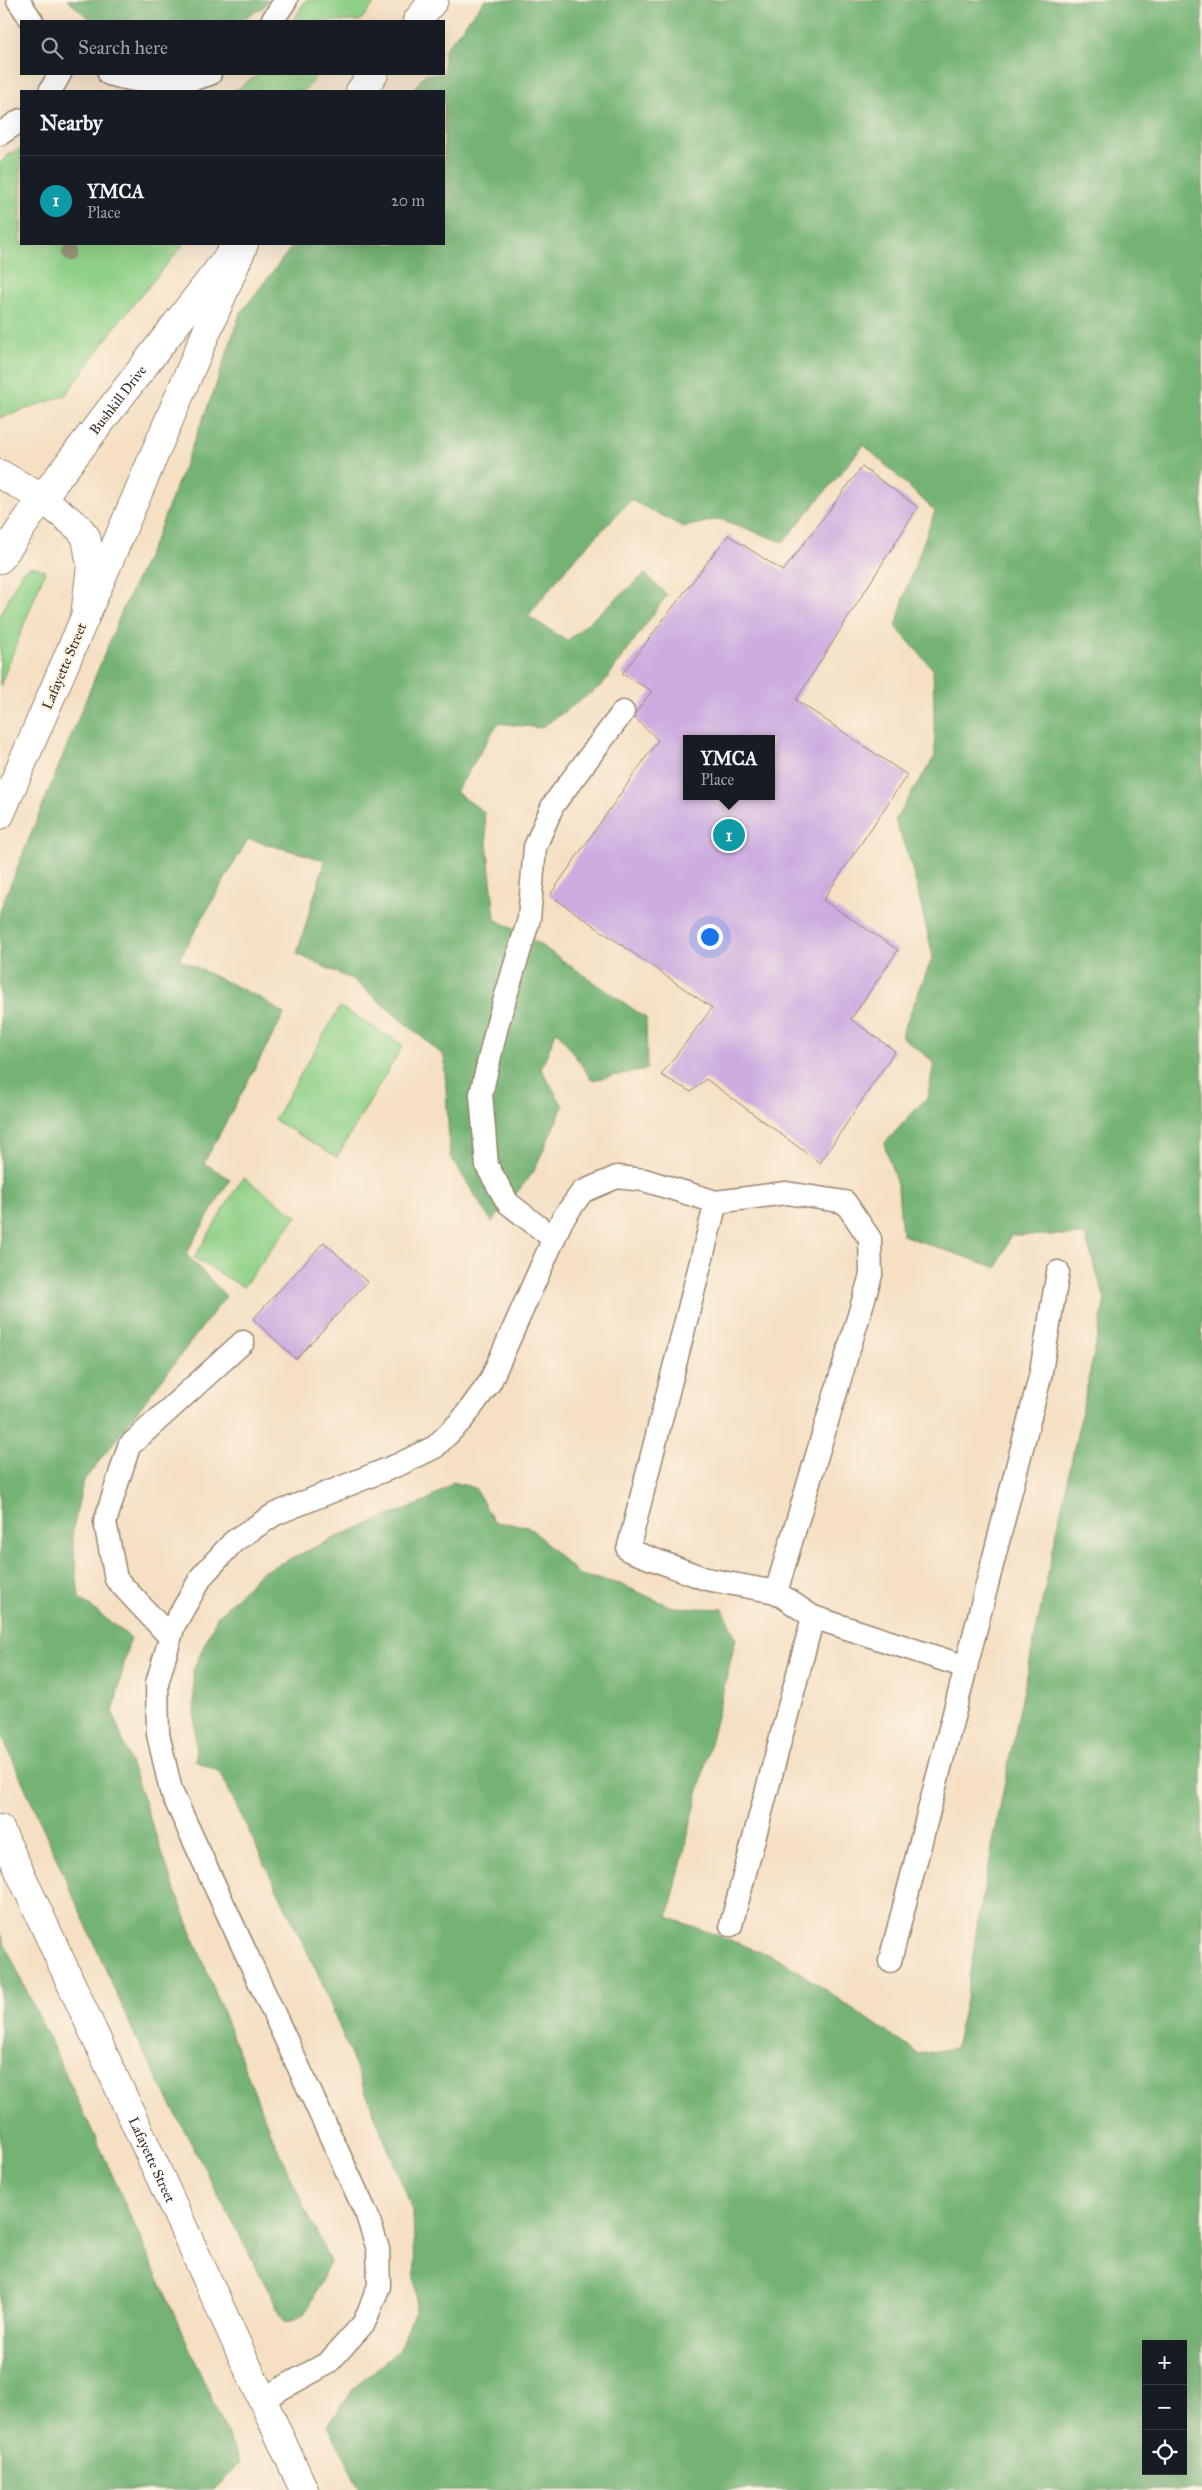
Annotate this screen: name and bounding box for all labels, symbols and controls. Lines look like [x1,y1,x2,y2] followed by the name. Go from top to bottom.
[20,20,445,75] search box
[38,34,66,62] icon: search
[78,36,168,59] text: Search here
[40,110,103,136] text: Nearby
[87,180,144,203] text: YMCA
[53,191,59,210] text: 1
[391,191,425,210] text: 20 m
[87,203,121,222] text: Place
[86,362,150,438] street label: Bushkill Drive
[39,620,90,712] street label: Lafayette Street
[683,735,775,800] popup
[700,747,758,770] text: YMCA
[700,770,734,789] text: Place
[713,816,745,854] pin: 1
[697,924,723,950] your location
[125,2114,179,2206] street label: Lafayette Street
[1142,2340,1187,2475] map controls
[1142,2340,1187,2385] button: +
[1142,2385,1187,2430] button: −
[1142,2430,1187,2475] button: locate

